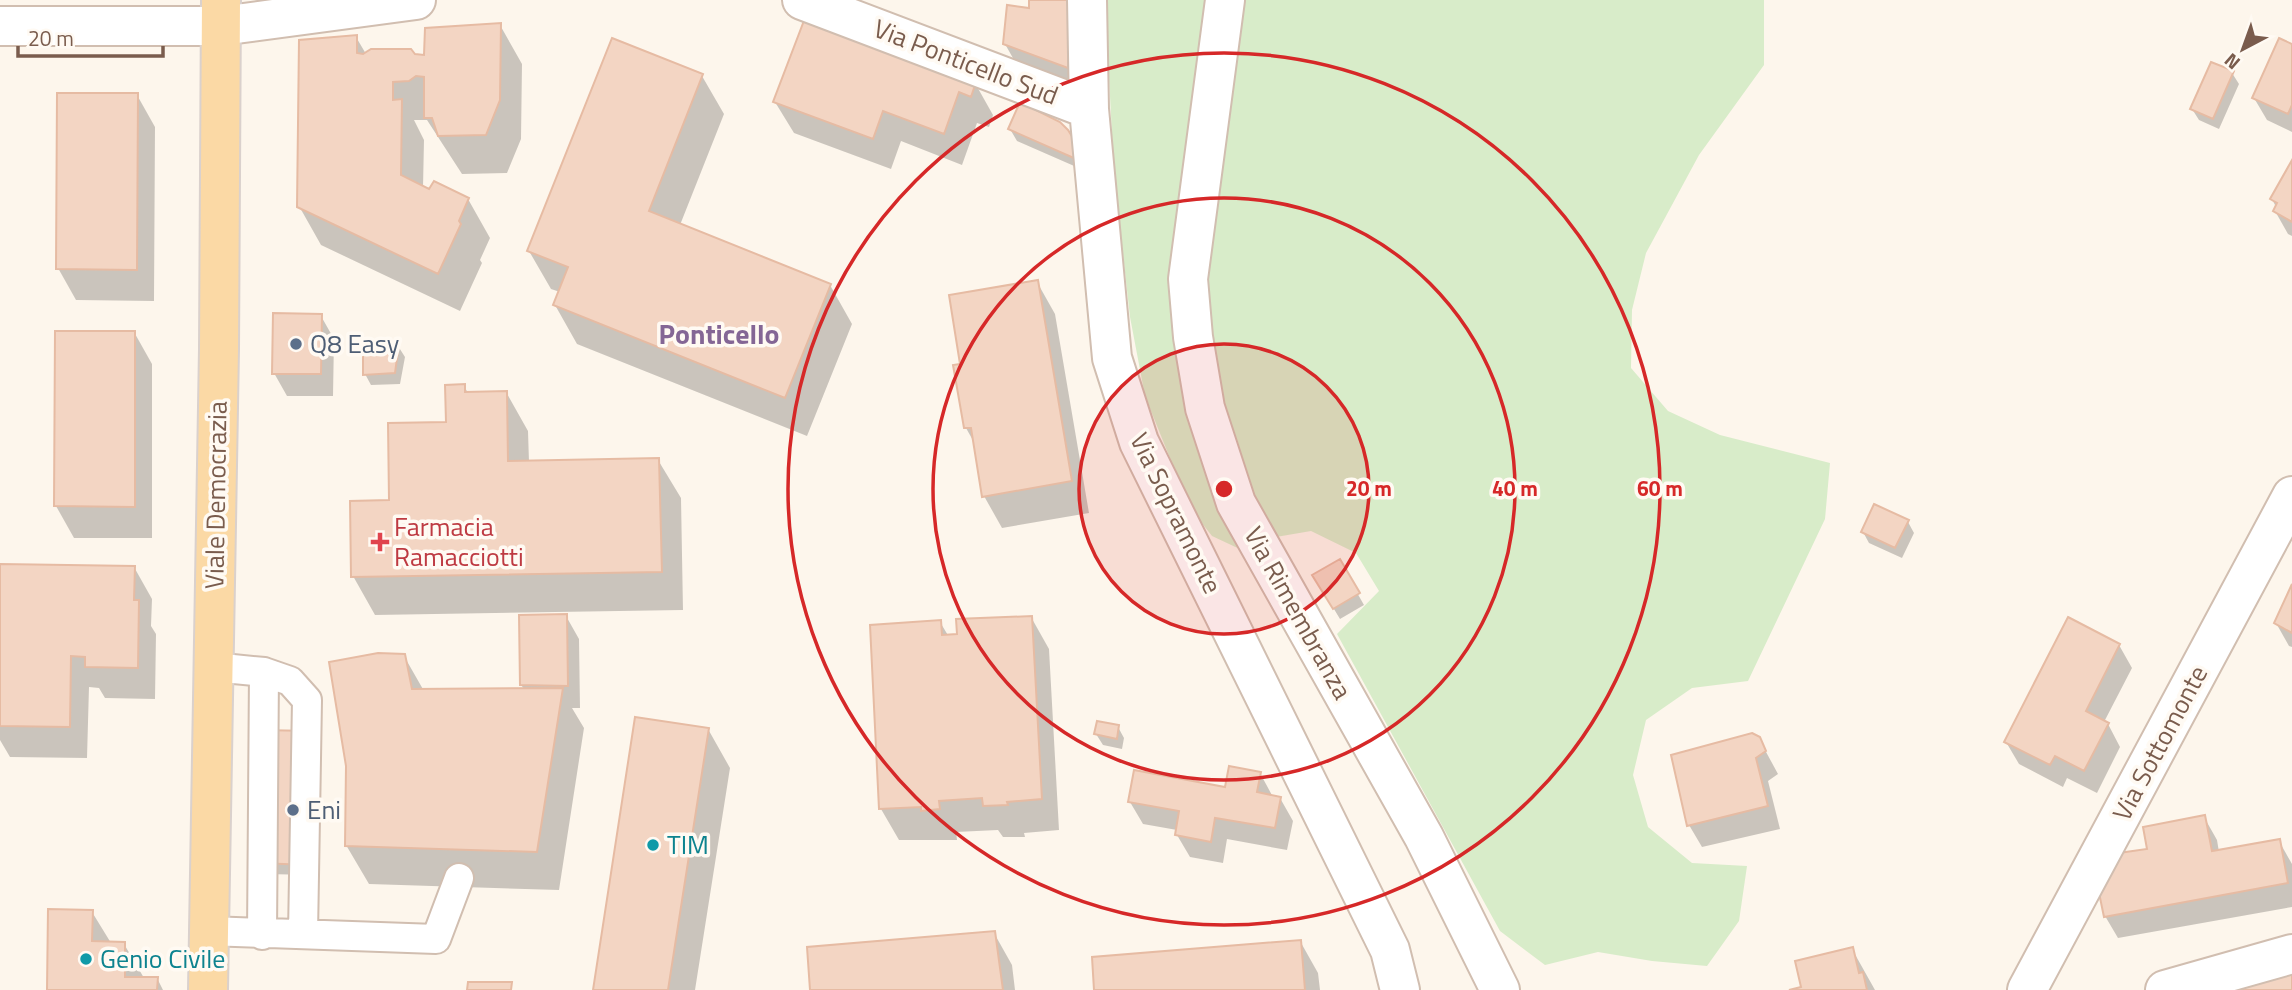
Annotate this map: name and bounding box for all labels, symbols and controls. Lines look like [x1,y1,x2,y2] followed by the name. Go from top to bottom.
[868,8,1064,115] street label: Via Ponticello Sud
[18,14,163,58] scale bar
[2208,14,2278,84] north arrow
[28,22,74,54] text: 20 m
[2217,47,2246,77] text: N
[659,312,779,355] district label: Ponticello
[310,324,399,363] place label: Q8 Easy
[288,336,304,352] marker: Q8 Easy
[194,401,237,589] street label: Viale Democrazia
[1121,426,1232,600] street label: Via Sopramonte
[1346,472,1392,504] text: 20 m
[1492,472,1538,504] text: 40 m
[1637,472,1683,504] text: 60 m
[1212,477,1236,501] centre of rings
[394,507,524,576] place label: Farmacia Ramacciotti
[1235,519,1362,706] street label: Via Rimembranza
[372,534,388,550] marker: Farmacia Ramacciotti
[2102,658,2217,827] street label: Via Sottomonte
[307,790,341,829] place label: Eni
[285,802,301,818] marker: Eni
[667,825,709,864] place label: TIM
[645,837,661,853] marker: TIM
[100,939,225,978] place label: Genio Civile
[78,951,94,967] marker: Genio Civile

